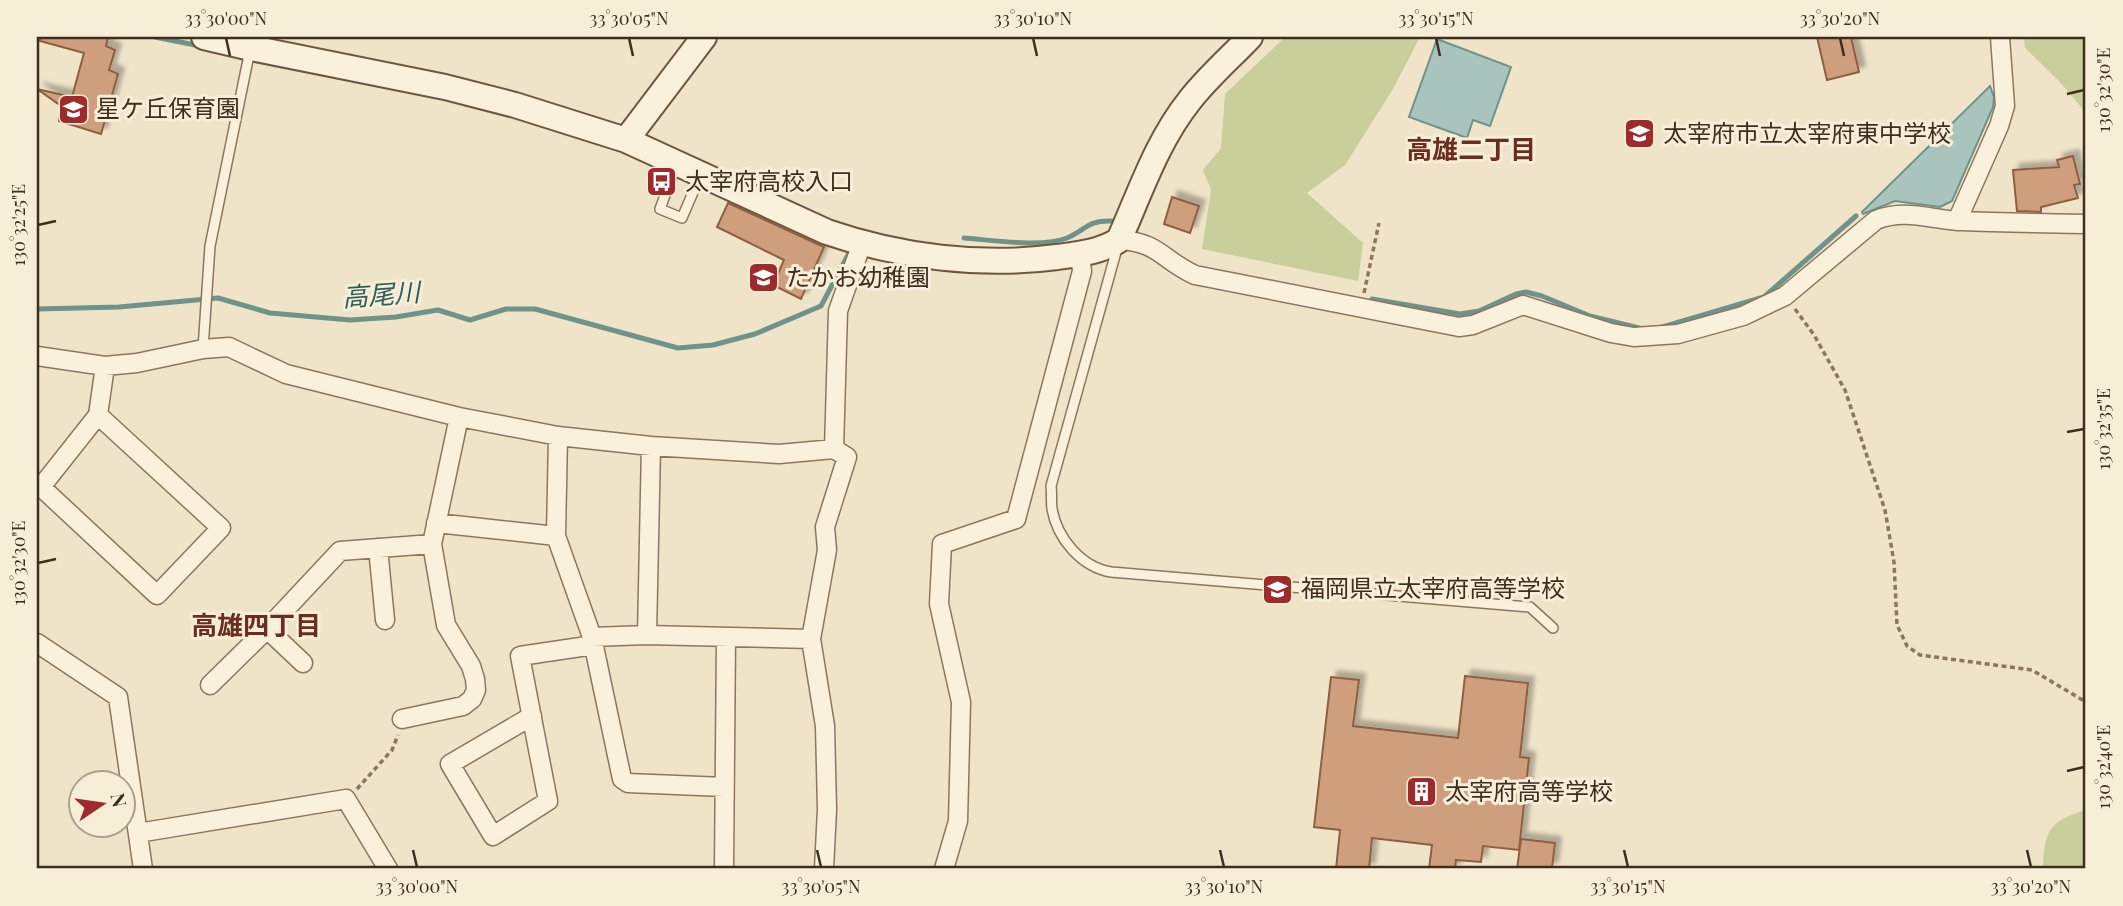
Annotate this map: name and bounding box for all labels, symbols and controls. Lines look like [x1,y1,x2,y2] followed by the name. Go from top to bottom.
[185,6,268,30] text: 33°30'00"N
[589,6,669,30] text: 33°30'05"N
[994,6,1073,30] text: 33°30'10"N
[1398,6,1474,30] text: 33°30'15"N
[1800,6,1881,30] text: 33°30'20"N
[2091,47,2115,133] text: 130°32'30"E
[96,91,240,123] place label: 星ケ丘保育園
[56,92,90,126] school or university icon: 星ケ丘保育園
[1663,116,1951,148] place label: 太宰府市立太宰府東中学校
[1623,117,1657,151] school or university icon: 太宰府市立太宰府東中学校
[1406,131,1536,166] district label: 高雄二丁目
[685,164,853,196] place label: 太宰府高校入口
[645,165,679,199] bus stop icon: 太宰府高校入口
[6,184,30,266] text: 130°32'25"E
[786,260,930,292] place label: たかお幼稚園
[746,261,780,295] school or university icon: たかお幼稚園
[341,273,424,314] water label: 高尾川
[2091,388,2115,470] text: 130°32'35"E
[6,520,30,606] text: 130°32'30"E
[1301,571,1565,603] place label: 福岡県立太宰府高等学校
[1261,572,1295,606] school or university icon: 福岡県立太宰府高等学校
[191,607,321,642] district label: 高雄四丁目
[2091,725,2115,809] text: 130°32'40"E
[66,769,136,839] north arrow
[1445,774,1613,806] place label: 太宰府高等学校
[1405,775,1439,809] building icon: 太宰府高等学校
[105,790,134,810] text: N
[376,874,459,898] text: 33°30'00"N
[781,874,861,898] text: 33°30'05"N
[1185,874,1264,898] text: 33°30'10"N
[1590,874,1666,898] text: 33°30'15"N
[1991,874,2072,898] text: 33°30'20"N

